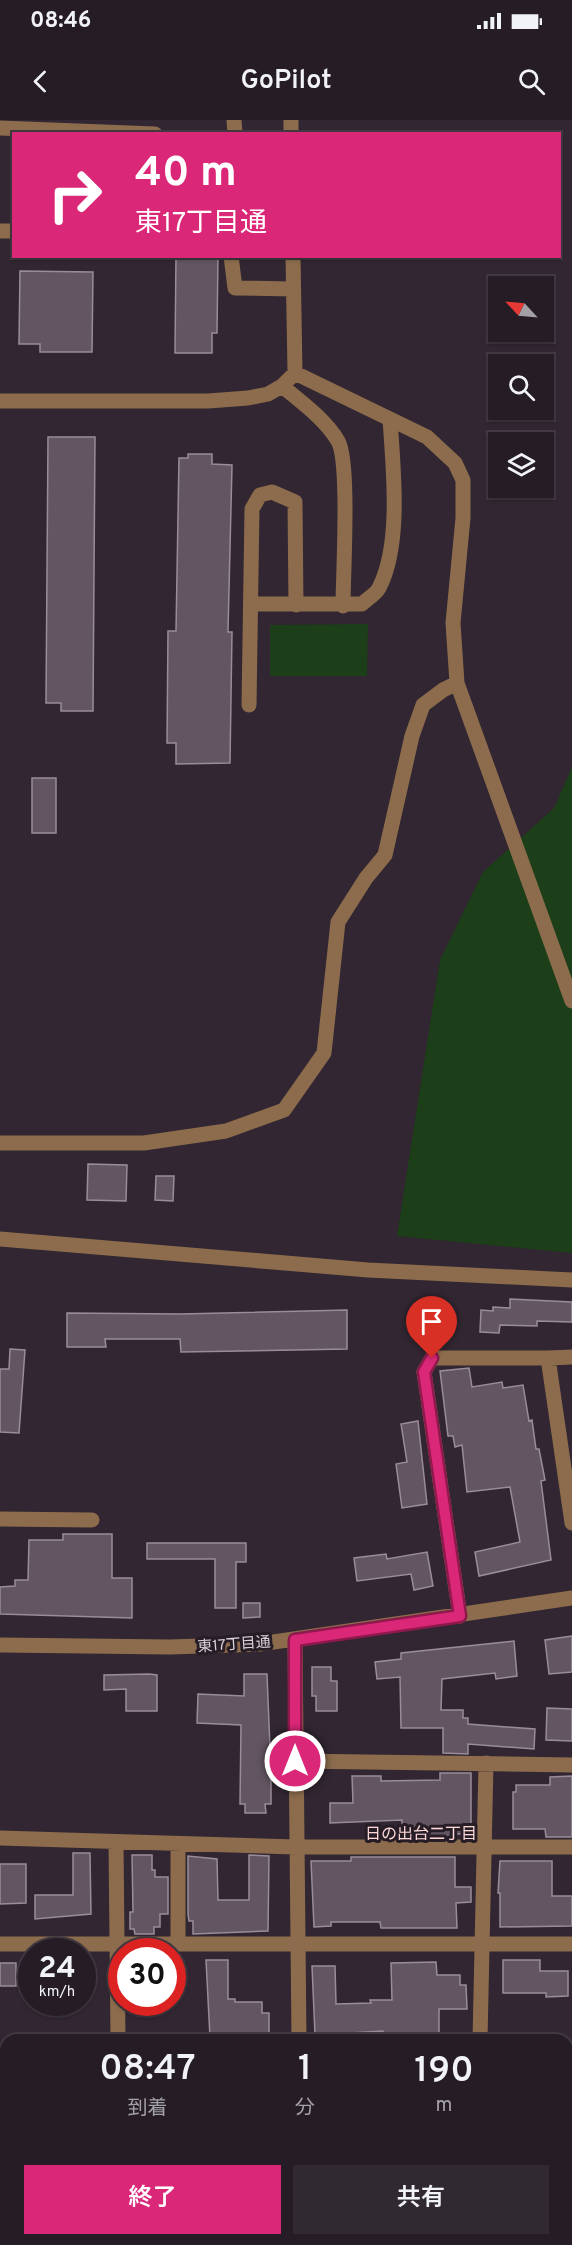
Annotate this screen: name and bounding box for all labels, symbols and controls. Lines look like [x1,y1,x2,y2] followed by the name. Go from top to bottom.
[30,8,91,35] text: 08:46
[240,64,332,98] text: GoPilot
[24,65,57,98] icon: back
[515,65,548,98] icon: search
[135,148,237,201] text: 40 m
[36,156,114,234] icon: right
[135,207,267,241] text: 東17丁目通
[488,276,554,342] north arrow
[488,276,554,498] map controls
[488,354,554,420] button: search
[488,432,554,498] button: layers
[406,1296,457,1358] pin
[415,1305,448,1338] icon: arrive
[197,1633,271,1658] street label: 東17丁目通
[263,1729,327,1793] position arrow
[365,1825,477,1845] district label: 日の出台二丁目
[108,1938,186,2016] speed limit sign: 30
[38,1951,76,1988] text: 24
[39,1983,75,2002] text: km/h
[99,2047,196,2093] text: 08:47
[298,2047,312,2093] text: 1
[414,2049,474,2095] text: 190
[435,2093,452,2119] text: m
[127,2096,167,2122] text: 到着
[295,2096,315,2122] text: 分
[24,2165,281,2234] button: 終了
[293,2165,549,2234] button: 共有

